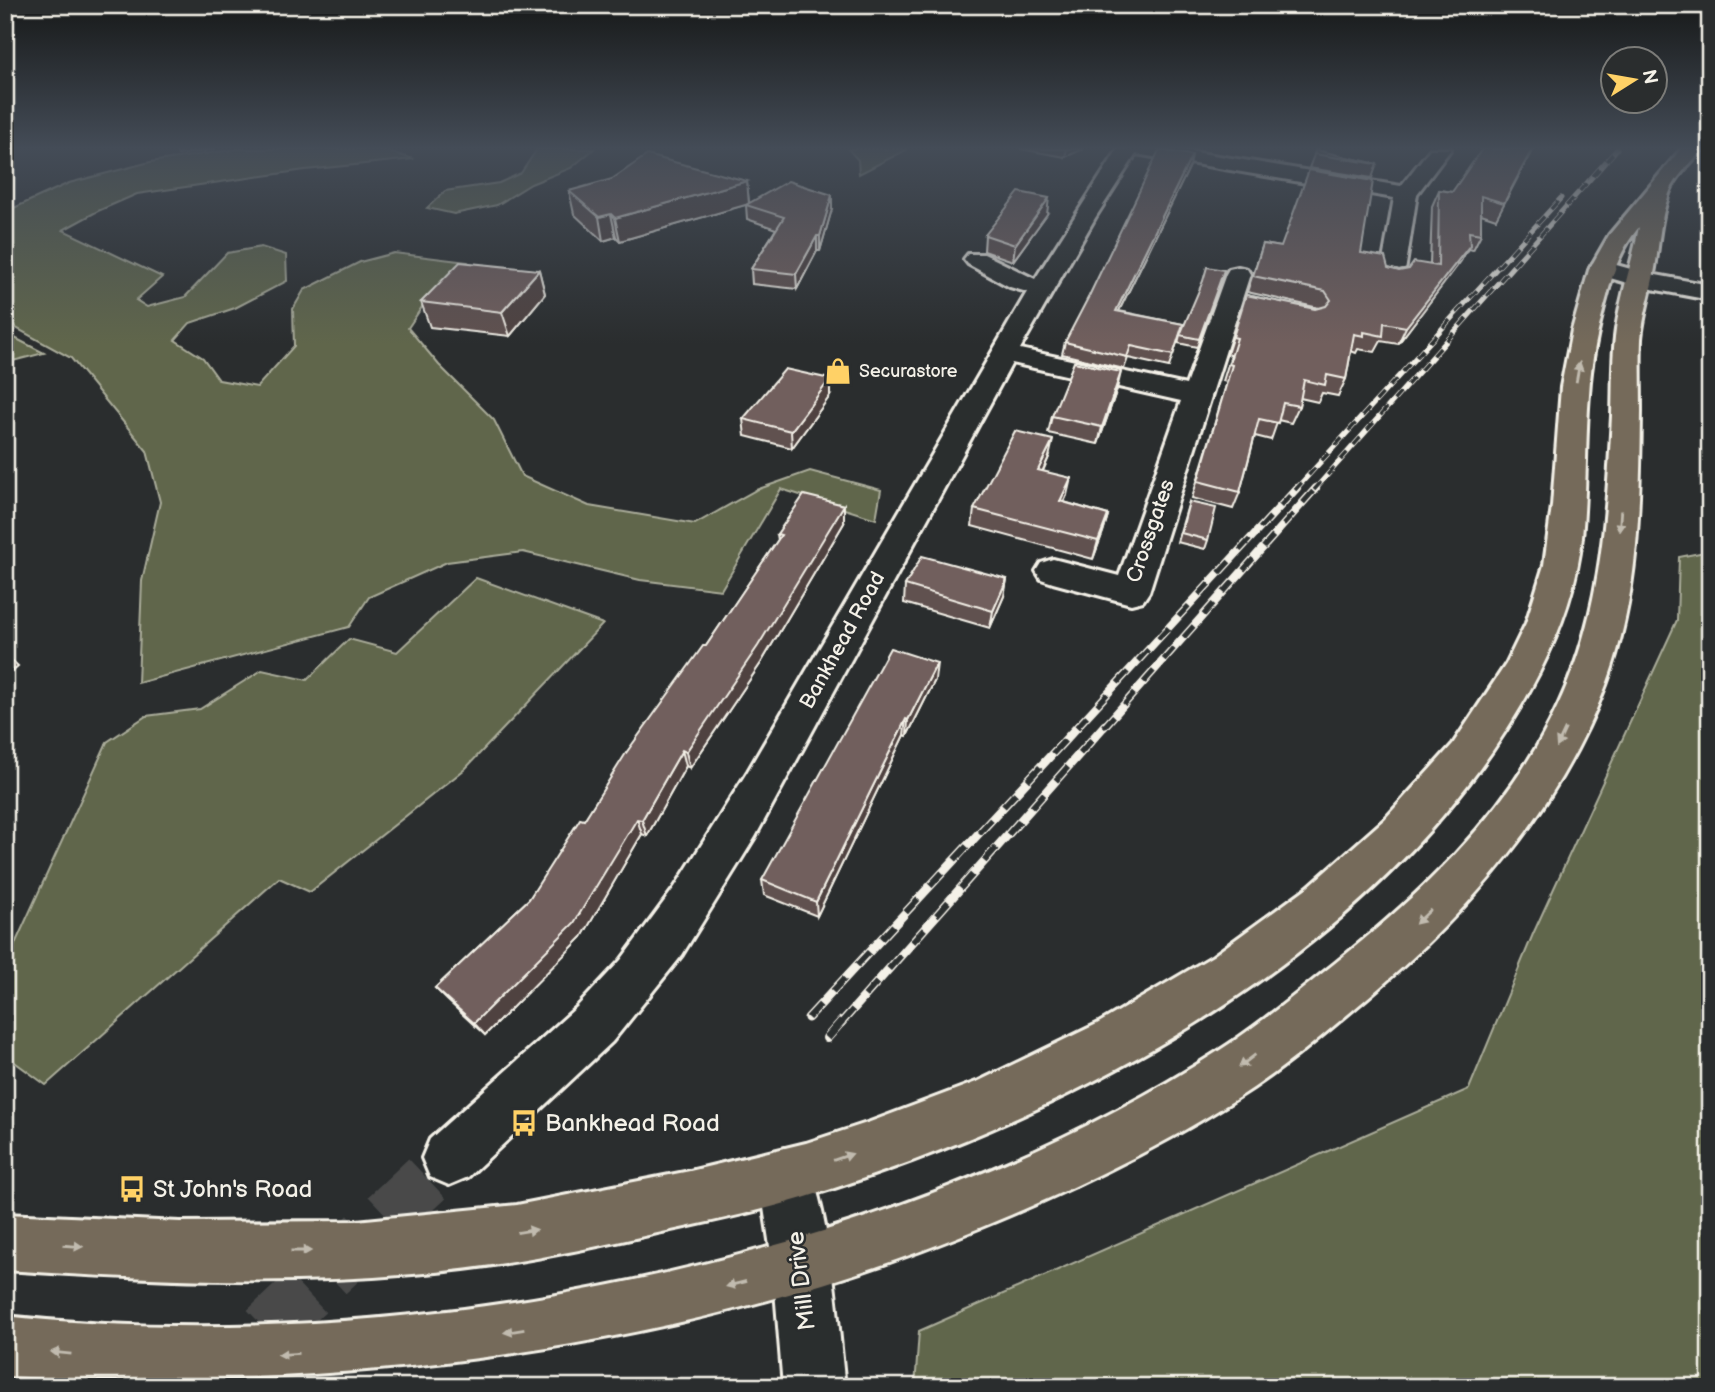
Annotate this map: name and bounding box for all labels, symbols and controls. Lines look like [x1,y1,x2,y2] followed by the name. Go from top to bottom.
[1600,46,1670,116] north arrow
[1637,68,1662,86] text: N
[823,356,853,386] shop icon: Securastore
[859,361,958,382] place label: Securastore
[1573,361,1584,383] one-way arrow
[1121,476,1180,586] street label: Crossgates
[1614,510,1625,532] one-way arrow
[794,567,890,713] street label: Bankhead Road
[1555,728,1567,748] one-way arrow
[1415,908,1432,924] one-way arrow
[1238,1053,1256,1067] one-way arrow
[509,1108,539,1138] bus stop icon: Bankhead Road
[545,1109,720,1138] place label: Bankhead Road
[833,1151,854,1162] one-way arrow
[117,1174,147,1204] bus stop icon: St John's Road
[153,1175,312,1204] place label: St John's Road
[516,1225,538,1236] one-way arrow
[781,1230,822,1332] street label: Mill Drive
[63,1241,85,1252] one-way arrow
[290,1245,312,1257] one-way arrow
[726,1279,747,1289] one-way arrow
[503,1326,525,1337] one-way arrow
[49,1347,71,1358] one-way arrow
[277,1349,299,1360] one-way arrow

